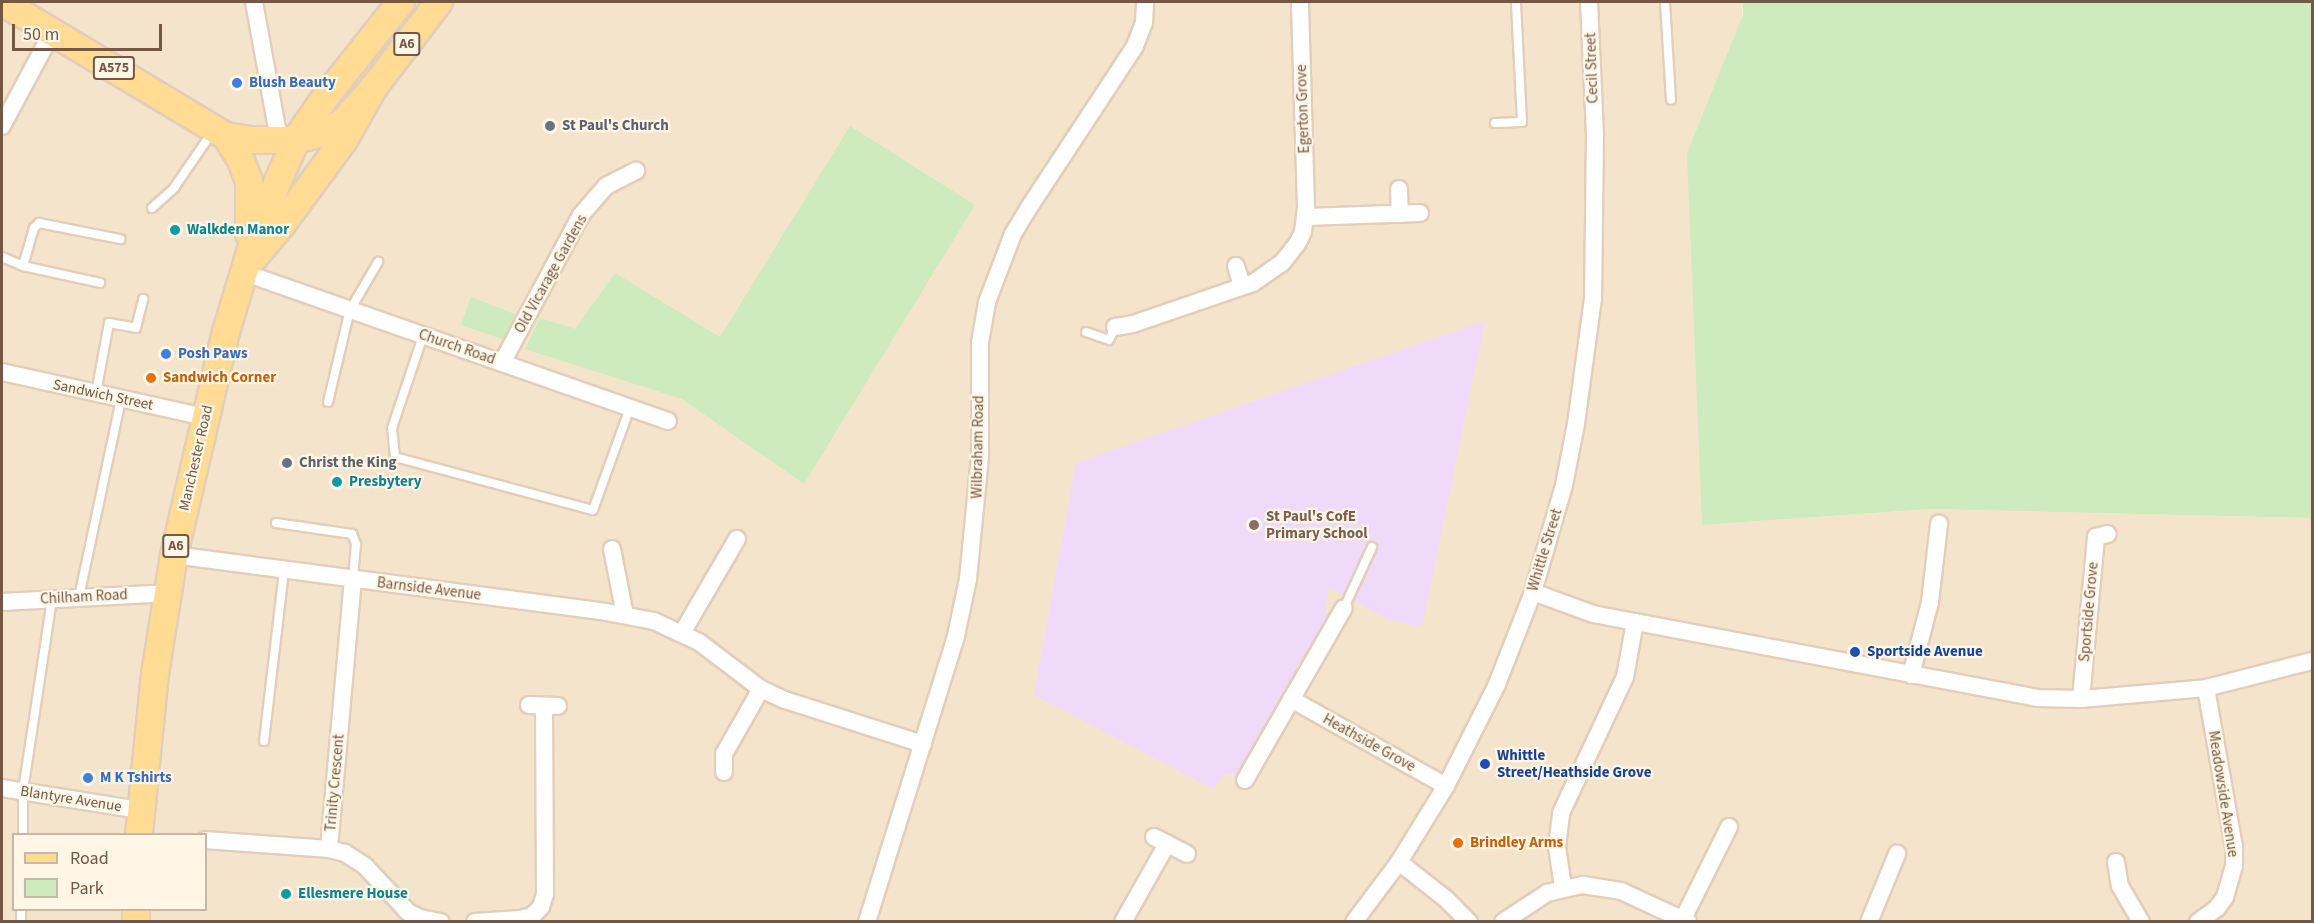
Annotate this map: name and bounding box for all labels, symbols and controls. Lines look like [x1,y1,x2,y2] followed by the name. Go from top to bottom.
[15,12,165,50] scale bar
[23,22,59,47] text: 50 m
[1582,32,1602,104] street label: Cecil Street
[392,33,422,55] road number: A6
[92,57,136,79] road number: A575
[1292,64,1314,154] street label: Egerton Grove
[249,74,336,92] place label: Blush Beauty
[230,76,244,90] marker: Blush Beauty
[562,117,669,135] place label: St Paul's Church
[543,119,557,133] marker: St Paul's Church
[511,211,591,337] street label: Old Vicarage Gardens
[187,221,289,239] place label: Walkden Manor
[168,223,182,237] marker: Walkden Manor
[416,325,498,369] street label: Church Road
[178,345,248,363] place label: Posh Paws
[159,347,173,361] marker: Posh Paws
[163,369,276,387] place label: Sandwich Corner
[144,371,158,385] marker: Sandwich Corner
[51,376,155,414] street label: Sandwich Street
[968,395,988,499] street label: Wilbraham Road
[175,403,217,513] street label: Manchester Road
[299,454,397,472] place label: Christ the King
[280,456,294,470] marker: Christ the King
[349,473,422,491] place label: Presbytery
[330,475,344,489] marker: Presbytery
[1266,507,1368,542] place label: St Paul's CofE Primary School
[1524,507,1566,593] street label: Whittle Street
[1247,518,1261,532] marker: St Paul's CofE Primary School
[161,535,191,557] road number: A6
[2076,561,2102,663] street label: Sportside Grove
[376,574,482,604] street label: Barnside Avenue
[40,586,128,608] street label: Chilham Road
[1867,643,1983,661] place label: Sportside Avenue
[1848,645,1862,659] marker: Sportside Avenue
[1320,710,1418,776] street label: Heathside Grove
[2204,729,2242,859] street label: Meadowside Avenue
[322,734,348,832] street label: Trinity Crescent
[1497,746,1652,781] place label: Whittle Street/Heathside Grove
[1478,757,1492,771] marker: Whittle Street/Heathside Grove
[100,769,172,787] place label: M K Tshirts
[81,771,95,785] marker: M K Tshirts
[19,782,123,816] street label: Blantyre Avenue
[12,833,207,911] legend
[1470,834,1563,852] place label: Brindley Arms
[1451,836,1465,850] marker: Brindley Arms
[70,846,109,871] text: Road
[70,876,104,901] text: Park
[298,885,408,903] place label: Ellesmere House
[279,887,293,901] marker: Ellesmere House

